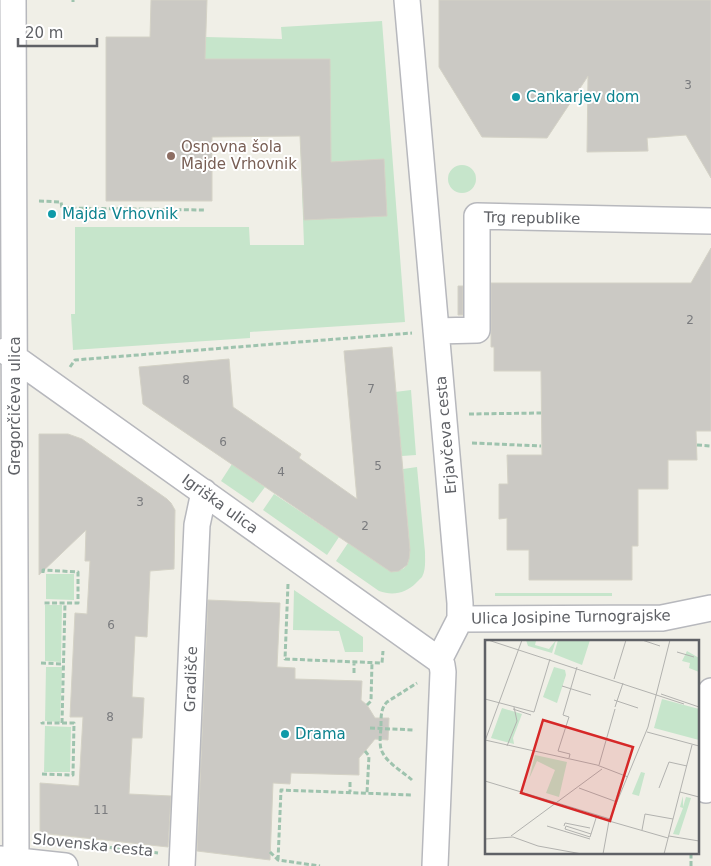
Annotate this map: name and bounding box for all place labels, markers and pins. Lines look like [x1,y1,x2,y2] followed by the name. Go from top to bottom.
[526,88,639,106] place label: Cankarjev dom
[510,91,522,103] marker: Cankarjev dom
[181,138,297,173] place label: Osnovna šola Majde Vrhovnik
[165,150,177,162] marker: Osnovna šola Majde Vrhovnik
[62,205,178,223] place label: Majda Vrhovnik
[46,208,58,220] marker: Majda Vrhovnik
[295,725,346,743] place label: Drama
[279,728,291,740] marker: Drama

